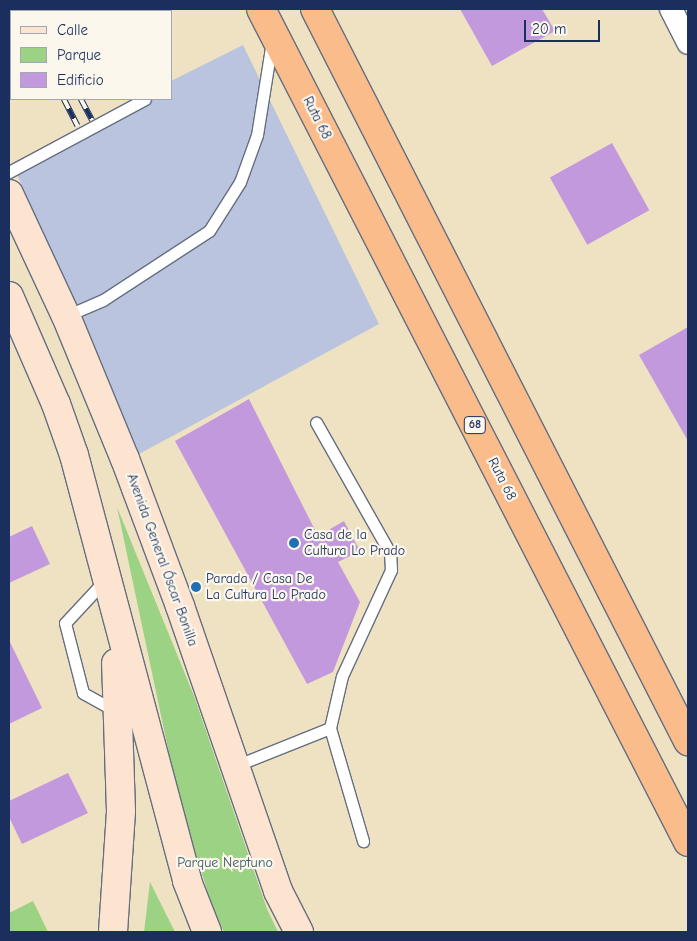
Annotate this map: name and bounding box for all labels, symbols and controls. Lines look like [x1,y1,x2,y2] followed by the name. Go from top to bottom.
[10,10,172,100] legend
[527,10,603,42] scale bar
[532,20,566,38] text: 20 m
[57,21,88,39] text: Calle
[57,46,101,64] text: Parque
[57,71,104,89] text: Edificio
[299,94,335,142] street label: Ruta 68
[464,416,486,434] road number: 68
[484,455,520,503] street label: Ruta 68
[123,471,201,649] street label: Avenida General Óscar Bonilla
[304,527,405,560] place label: Casa de la Cultura Lo Prado
[288,537,300,549] marker: Casa de la Cultura Lo Prado
[206,571,326,604] place label: Parada / Casa De La Cultura Lo Prado
[190,581,202,593] marker: Parada / Casa De La Cultura Lo Prado
[177,855,273,871] park label: Parque Neptuno

